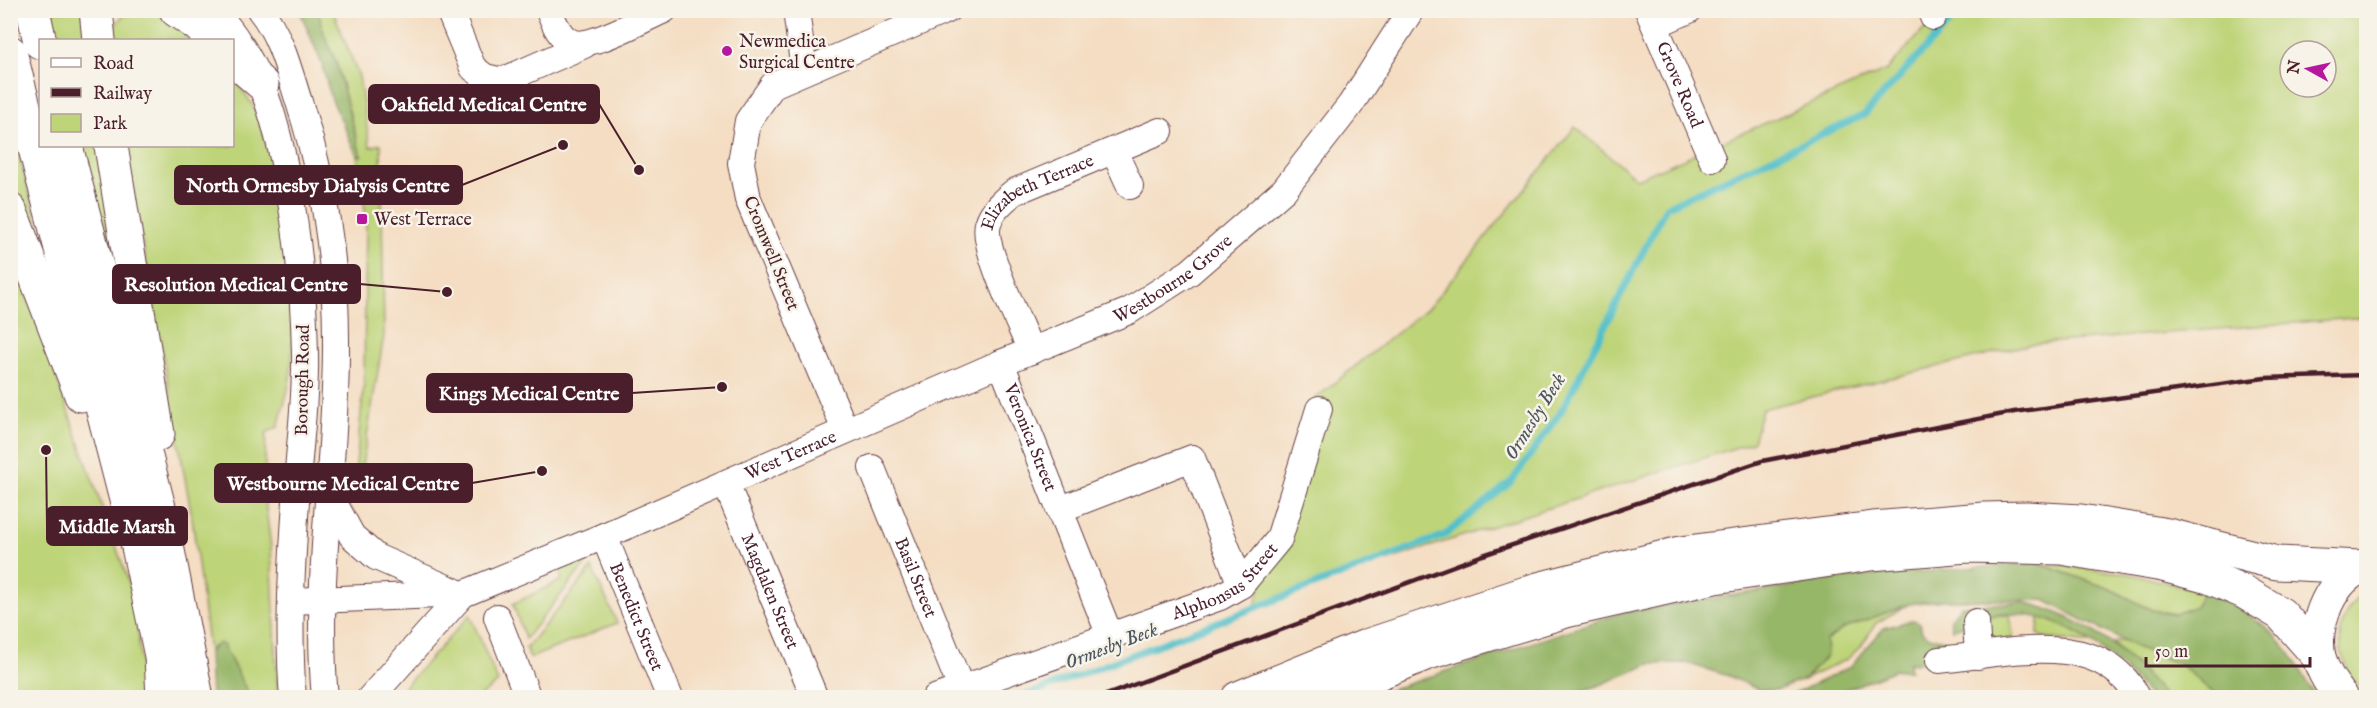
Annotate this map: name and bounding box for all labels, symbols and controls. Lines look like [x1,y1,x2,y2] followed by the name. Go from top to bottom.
[739,31,855,75] place label: Newmedica Surgical Centre
[39,39,234,147] legend
[1650,39,1707,132] street label: Grove Road
[2278,39,2338,99] north arrow
[720,44,734,58] marker: Newmedica Surgical Centre
[93,53,134,76] text: Road
[2284,59,2306,76] text: N
[93,83,152,106] text: Railway
[369,85,599,123] callout: Oakfield Medical Centre
[381,93,588,118] text: Oakfield Medical Centre
[93,113,128,136] text: Park
[977,150,1098,233] street label: Elizabeth Terrace
[175,166,462,204] callout: North Ormesby Dialysis Centre
[185,174,450,199] text: North Ormesby Dialysis Centre
[737,193,804,314] street label: Cromwell Street
[374,209,472,232] place label: West Terrace
[355,212,369,226] marker: West Terrace
[1110,230,1238,329] street label: Westbourne Grove
[113,265,360,303] callout: Resolution Medical Centre
[124,273,349,298] text: Resolution Medical Centre
[291,324,316,436] street label: Borough Road
[1499,369,1572,465] water label: Ormesby Beck
[427,374,632,412] callout: Kings Medical Centre
[997,380,1061,495] street label: Veronica Street
[439,382,620,407] text: Kings Medical Centre
[742,426,840,486] street label: West Terrace
[215,464,472,502] callout: Westbourne Medical Centre
[226,472,460,497] text: Westbourne Medical Centre
[47,507,187,545] callout: Middle Marsh
[59,515,176,540] text: Middle Marsh
[735,530,803,653] street label: Magdalen Street
[888,534,941,621] street label: Basil Street
[1168,539,1284,626] street label: Alphonsus Street
[603,560,668,675] street label: Benedict Street
[1062,617,1161,676] water label: Ormesby Beck
[2146,630,2310,668] scale bar
[2155,641,2188,664] text: 50 m

